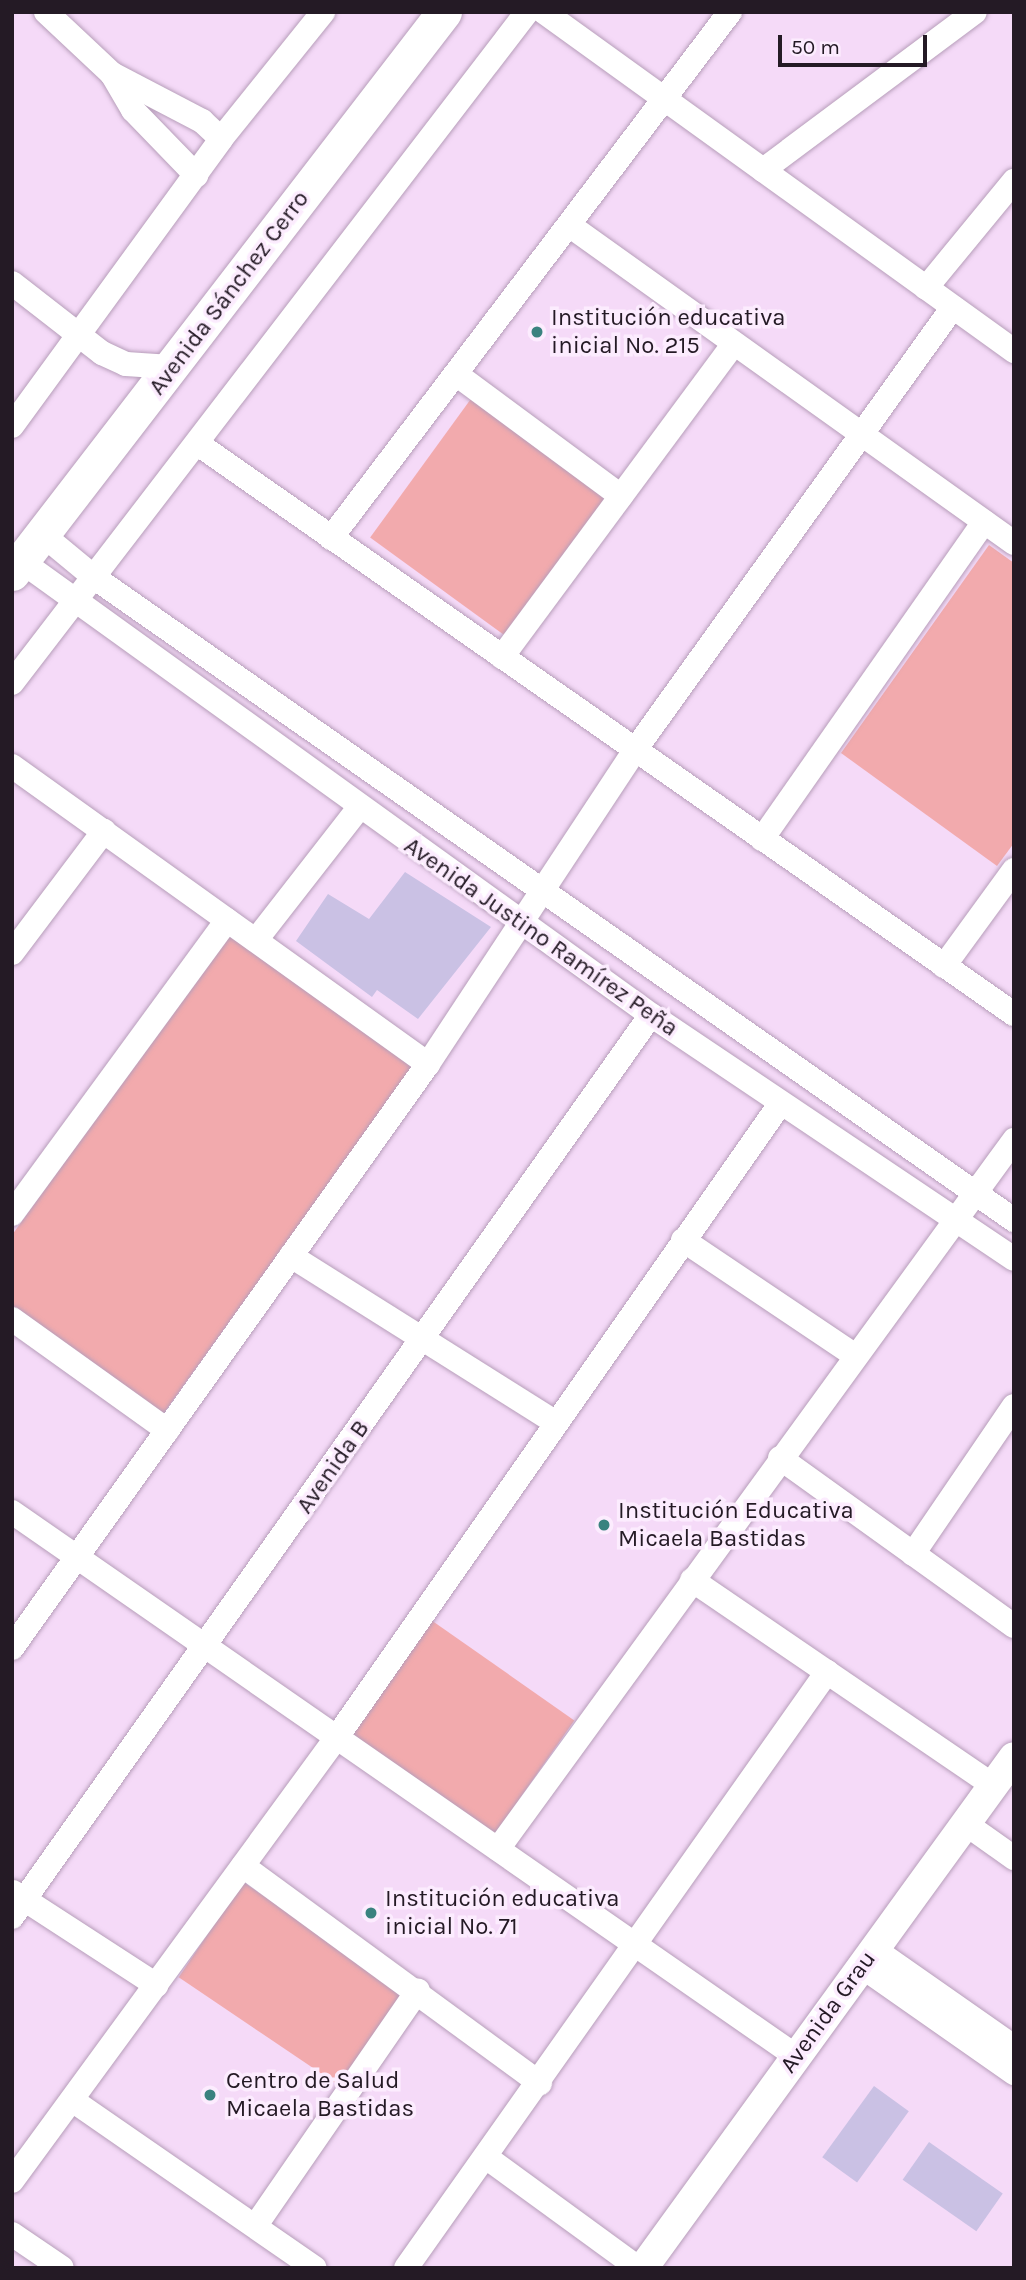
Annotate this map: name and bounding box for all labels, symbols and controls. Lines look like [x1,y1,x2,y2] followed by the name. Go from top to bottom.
[781,21,930,65] scale bar
[791,35,840,59] text: 50 m
[143,185,315,401] street label: Avenida Sánchez Cerro
[551,304,786,360] place label: Institución educativa inicial No. 215
[529,324,545,340] marker: Institución educativa inicial No. 215
[399,831,683,1043] street label: Avenida Justino Ramírez Peña
[290,1415,376,1519] street label: Avenida B
[618,1497,854,1553] place label: Institución Educativa Micaela Bastidas
[596,1517,612,1533] marker: Institución Educativa Micaela Bastidas
[385,1885,620,1941] place label: Institución educativa inicial No. 71
[363,1905,379,1921] marker: Institución educativa inicial No. 71
[774,1945,882,2079] street label: Avenida Grau
[226,2067,414,2123] place label: Centro de Salud Micaela Bastidas
[200,2085,220,2105] marker: Centro de Salud Micaela Bastidas

